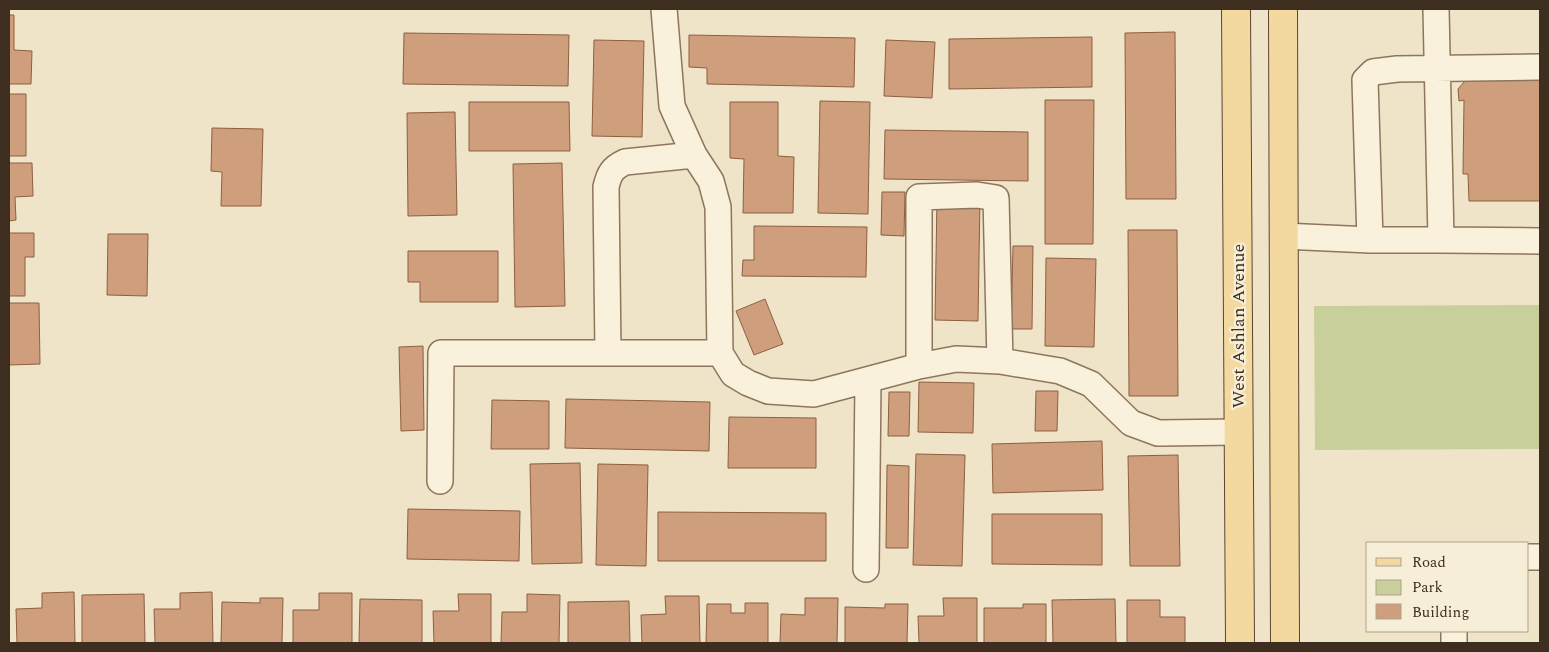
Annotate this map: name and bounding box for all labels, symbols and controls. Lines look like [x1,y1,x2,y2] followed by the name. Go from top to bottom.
[1225,244,1252,408] street label: West Ashlan Avenue
[1366,542,1529,632] legend
[1412,551,1446,574] text: Road
[1412,576,1443,599] text: Park
[1412,601,1469,624] text: Building

